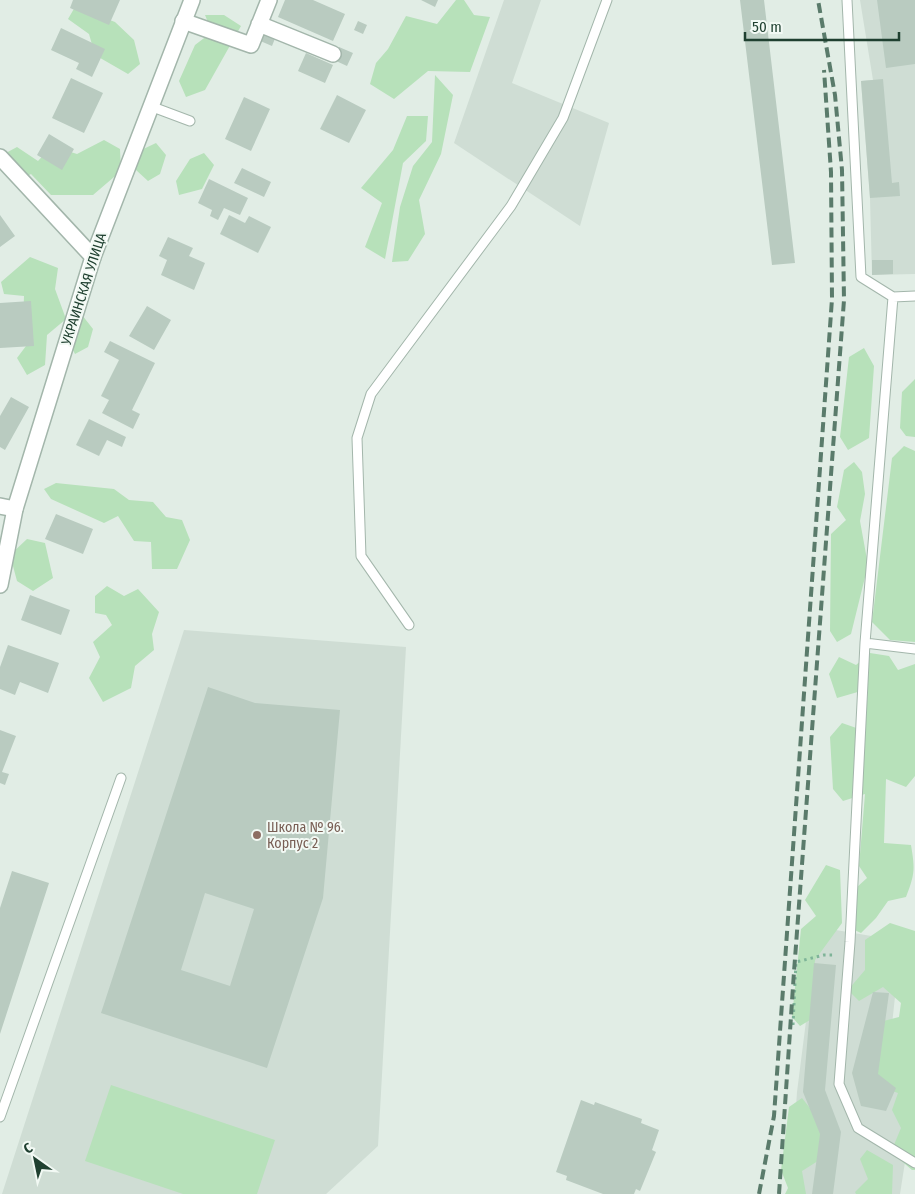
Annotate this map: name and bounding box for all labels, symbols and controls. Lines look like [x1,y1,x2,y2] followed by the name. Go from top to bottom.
[745,10,899,42] scale bar
[752,18,782,36] text: 50 m
[58,230,110,348] street label: УКРАИНСКАЯ УЛИЦА
[267,819,344,852] place label: Школа № 96. Корпус 2
[251,829,263,841] marker: Школа № 96. Корпус 2
[10,1134,60,1184] north arrow
[20,1139,36,1158] text: С

